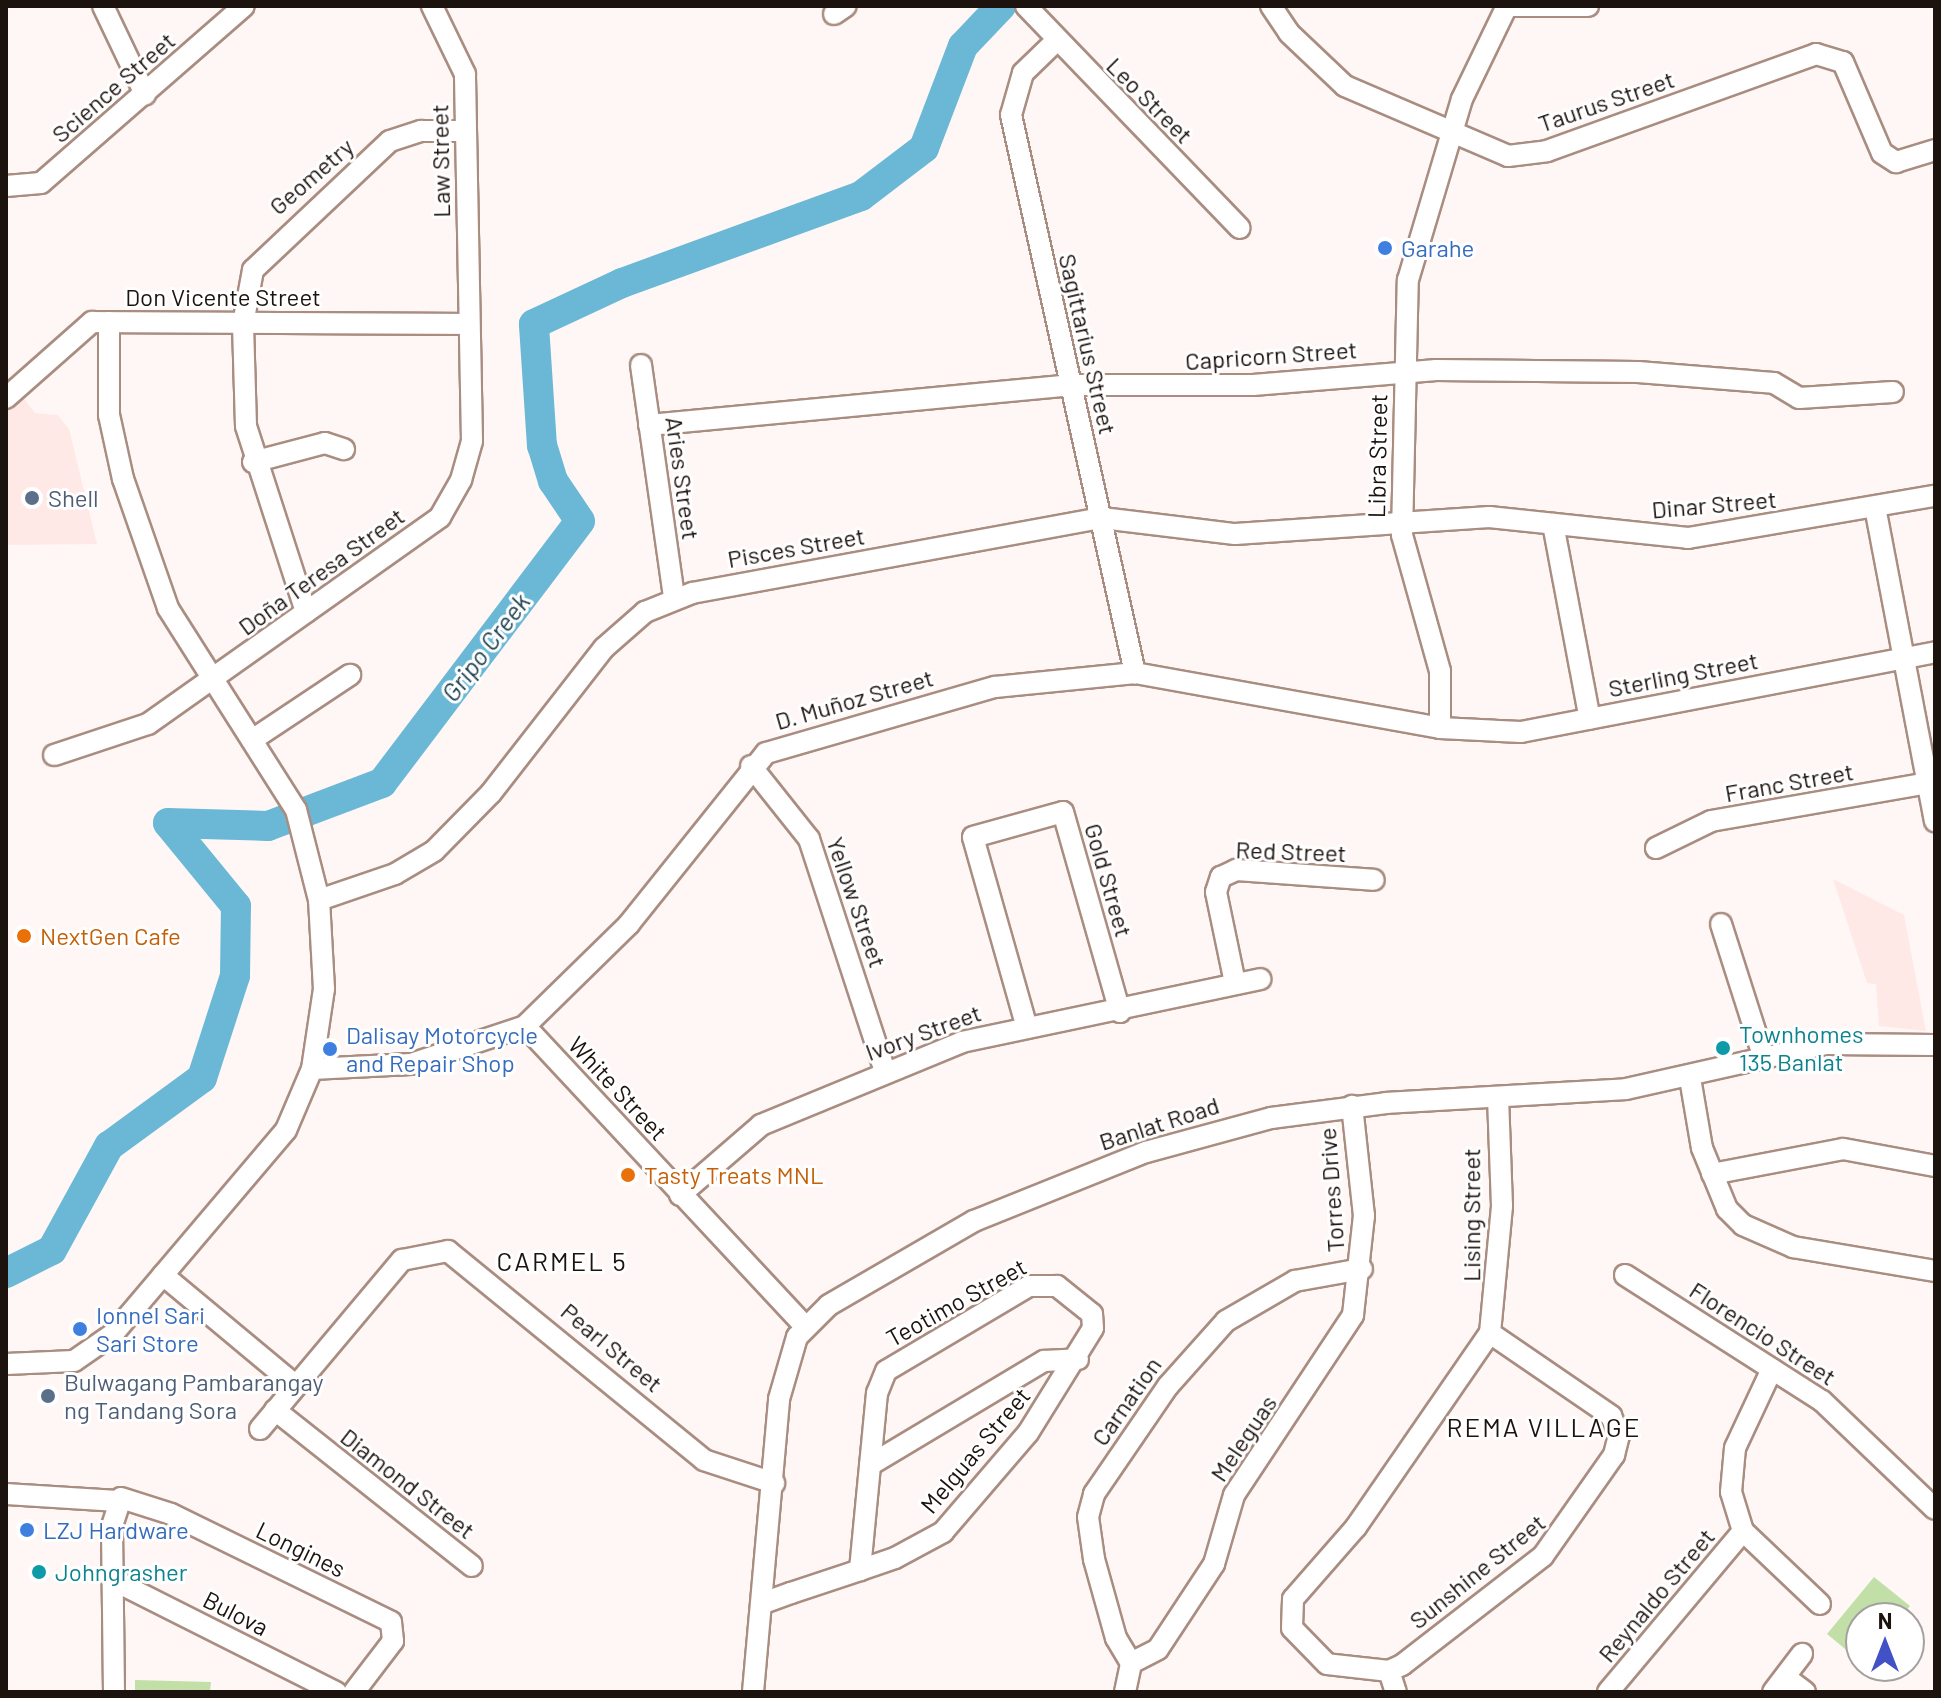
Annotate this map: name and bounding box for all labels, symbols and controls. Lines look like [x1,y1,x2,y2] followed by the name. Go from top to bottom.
[46,26,180,148] street label: Science Street
[1101,51,1199,149] street label: Leo Street
[1534,64,1678,138] street label: Taurus Street
[425,104,455,218] street label: Law Street
[263,132,359,220] street label: Geometry
[1401,234,1474,262] place label: Garahe
[1376,239,1394,257] marker: Garahe
[1053,251,1123,437] street label: Sagittarius Street
[125,283,321,311] street label: Don Vicente Street
[1184,335,1358,375] street label: Capricorn Street
[1362,394,1392,518] street label: Libra Street
[660,415,706,541] street label: Aries Street
[48,484,99,512] place label: Shell
[1650,484,1778,524] street label: Dinar Street
[23,489,41,507] marker: Shell
[232,501,410,641] street label: Doña Teresa Street
[725,521,867,573] street label: Pisces Street
[434,587,536,707] water label: Gripo Creek
[1606,645,1760,703] street label: Sterling Street
[772,663,936,735] street label: D. Muñoz Street
[1723,757,1855,807] street label: Franc Street
[1079,820,1139,940] street label: Gold Street
[821,833,893,971] street label: Yellow Street
[1235,835,1347,867] street label: Red Street
[40,922,181,950] place label: NextGen Cafe
[15,927,33,945] marker: NextGen Cafe
[861,998,985,1066] street label: Ivory Street
[1739,1020,1863,1076] place label: Townhomes 135 Banlat
[346,1021,538,1077] place label: Dalisay Motorcycle and Repair Shop
[563,1030,673,1146] street label: White Street
[1714,1039,1732,1057] marker: Townhomes 135 Banlat
[321,1040,339,1058] marker: Dalisay Motorcycle and Repair Shop
[1095,1090,1223,1156] street label: Banlat Road
[1312,1127,1350,1253] street label: Torres Drive
[1457,1148,1485,1282] street label: Lising Street
[644,1161,824,1189] place label: Tasty Treats MNL
[619,1166,637,1184] marker: Tasty Treats MNL
[496,1245,628,1277] district label: CARMEL 5
[881,1252,1031,1352] street label: Teotimo Street
[1685,1275,1841,1391] street label: Florencio Street
[556,1296,668,1398] street label: Pearl Street
[96,1301,205,1357] place label: Ionnel Sari Sari Store
[71,1320,89,1338] marker: Ionnel Sari Sari Store
[1085,1351,1167,1451] street label: Carnation
[64,1368,324,1424] place label: Bulwagang Pambarangay ng Tandang Sora
[914,1381,1036,1519] street label: Melguas Street
[39,1387,57,1405] marker: Bulwagang Pambarangay ng Tandang Sora
[1204,1389,1282,1487] street label: Meleguas
[1446,1411,1642,1443] district label: REMA VILLAGE
[335,1422,481,1544] street label: Diamond Street
[1403,1507,1551,1635] street label: Sunshine Street
[252,1515,350,1583] street label: Longines
[43,1516,189,1544] place label: LZJ Hardware
[18,1521,36,1539] marker: LZJ Hardware
[1592,1522,1720,1668] street label: Reynaldo Street
[55,1558,187,1586] place label: Johngrasher
[30,1563,48,1581] marker: Johngrasher
[199,1584,273,1642] street label: Bulova
[1845,1602,1925,1682] north arrow
[1878,1607,1892,1633] text: N

